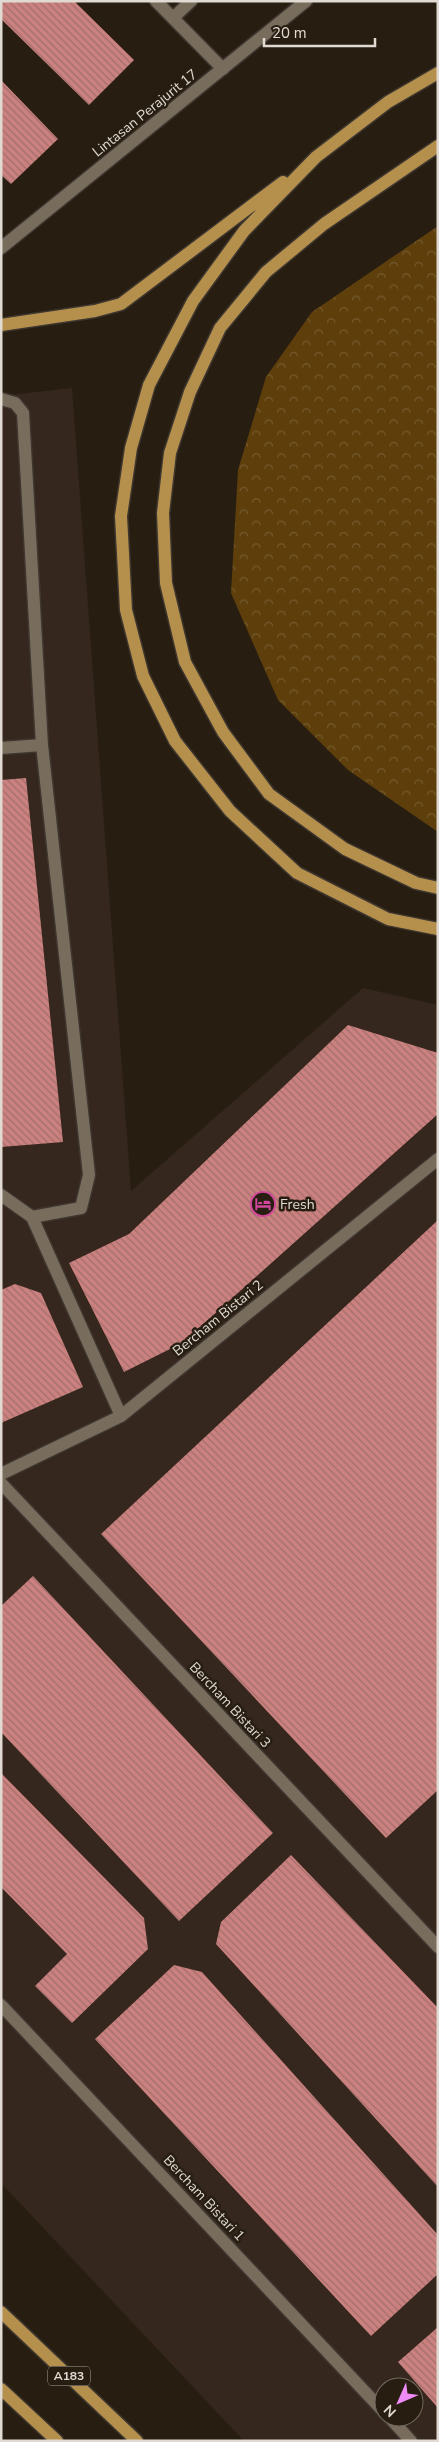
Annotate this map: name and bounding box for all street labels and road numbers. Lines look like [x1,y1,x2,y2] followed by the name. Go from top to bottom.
[89,65,201,161] street label: Lintasan Perajurit 17
[169,1276,267,1360] street label: Bercham Bistari 2
[185,1658,275,1752] street label: Bercham Bistari 3
[159,2151,249,2245] street label: Bercham Bistari 1
[48,2366,90,2386] road number: A183

